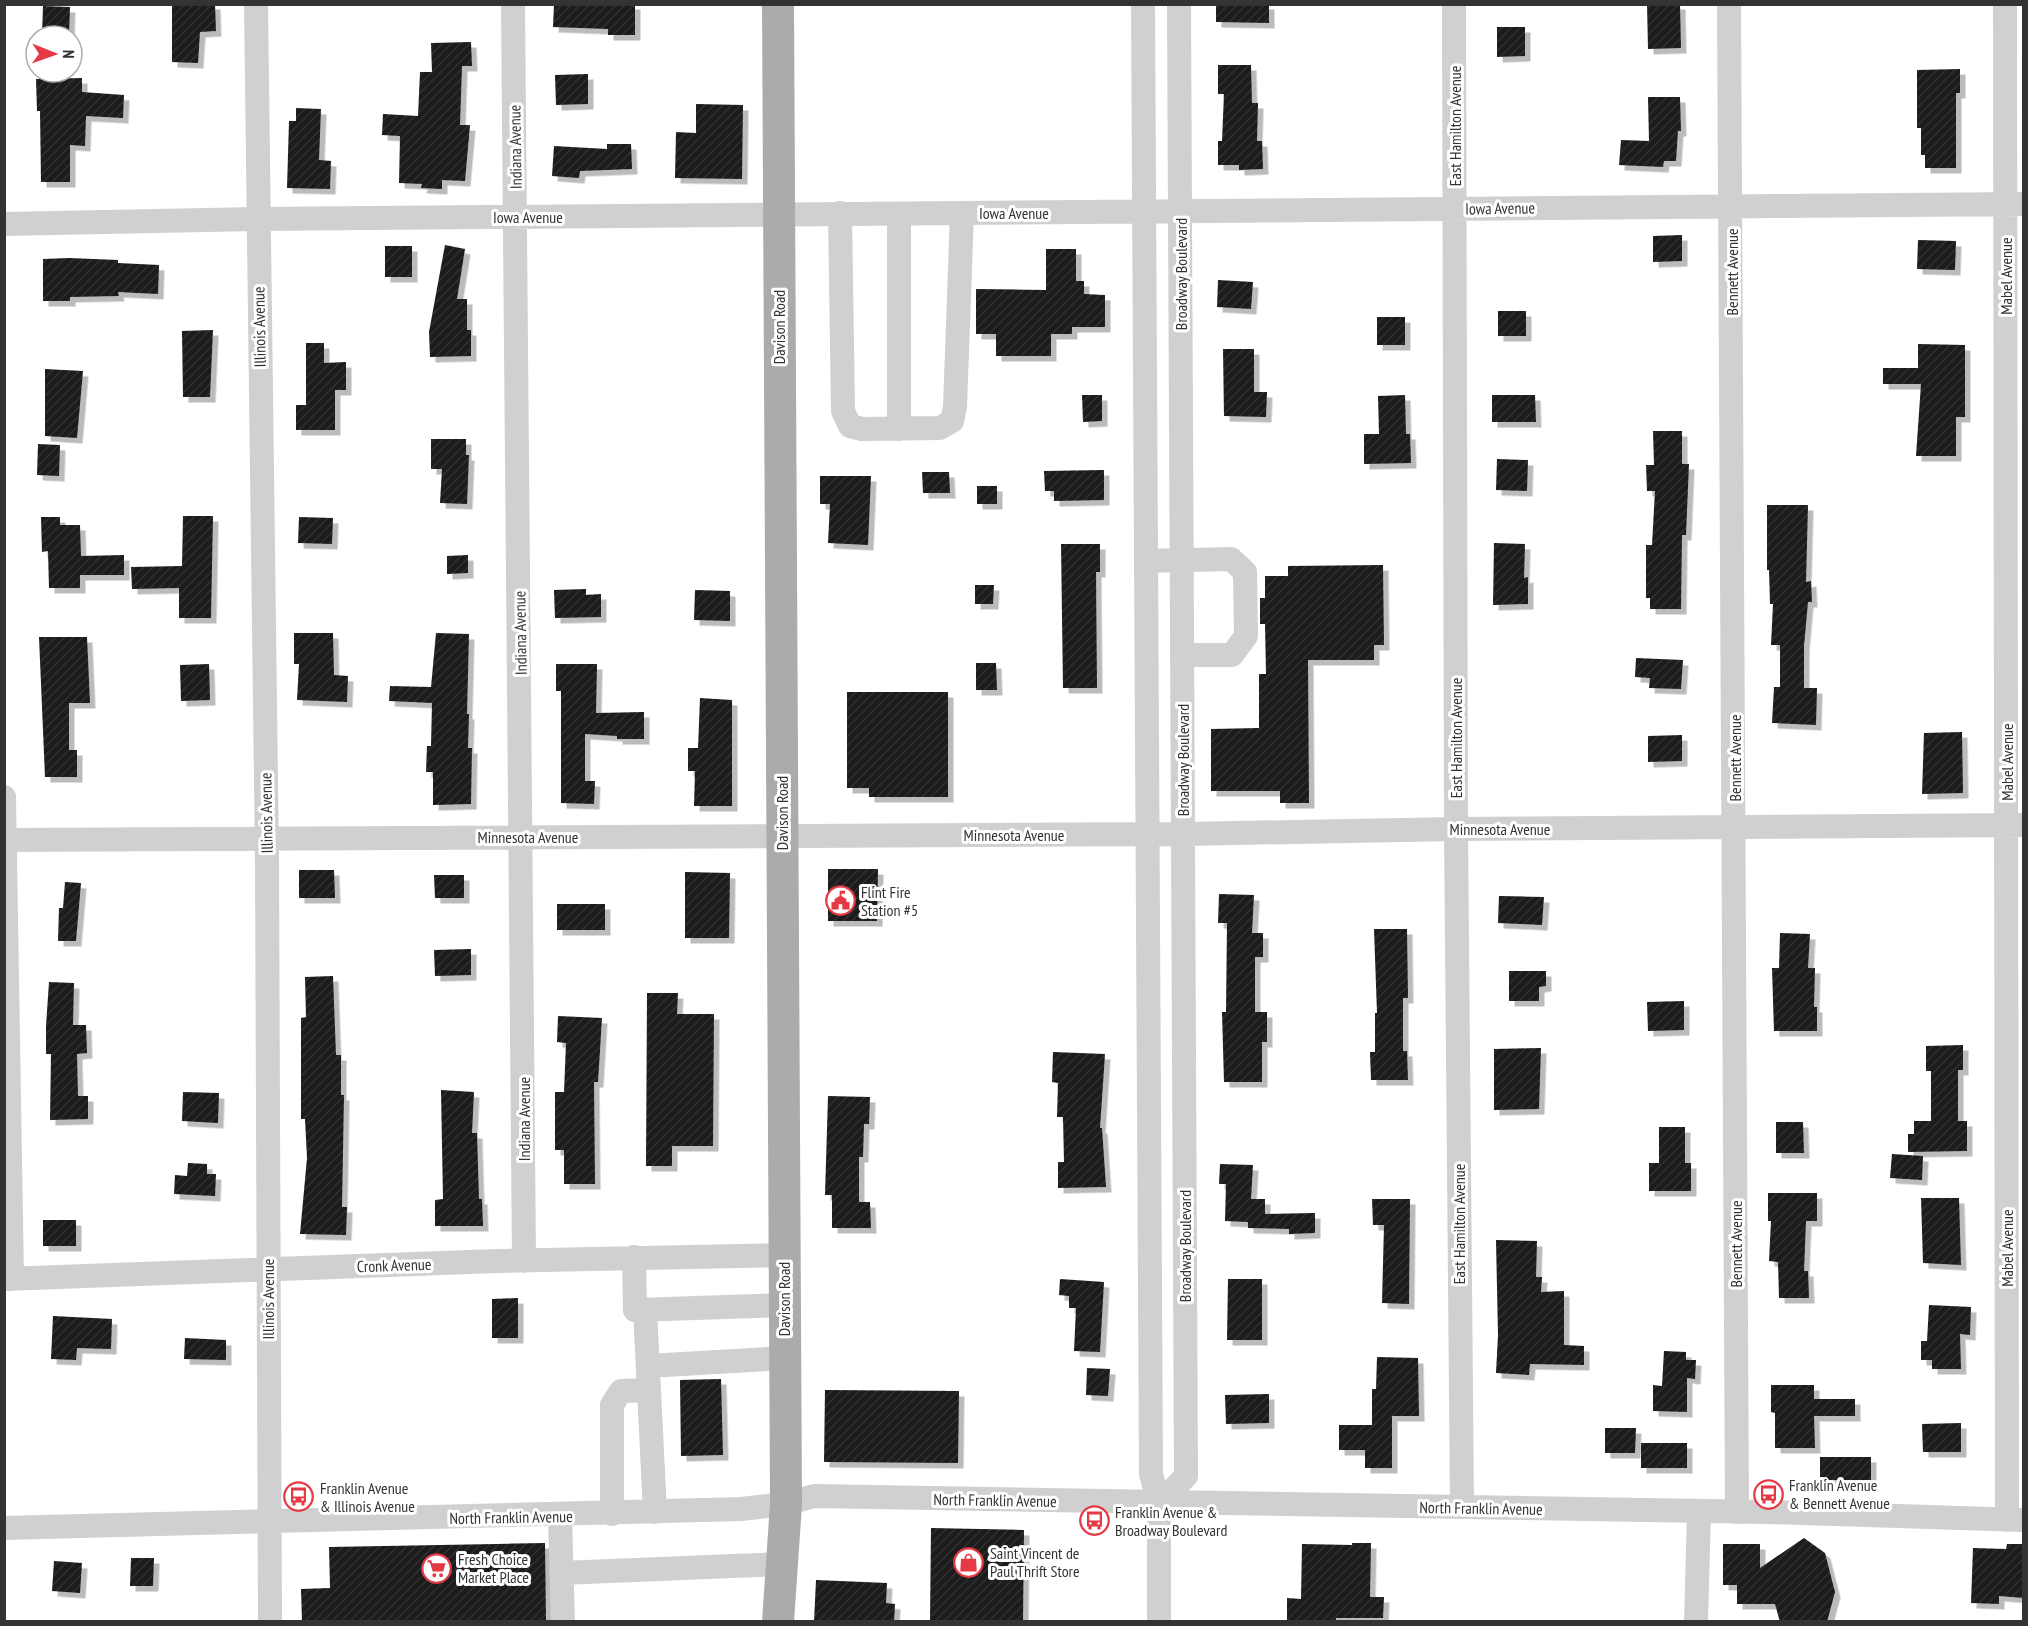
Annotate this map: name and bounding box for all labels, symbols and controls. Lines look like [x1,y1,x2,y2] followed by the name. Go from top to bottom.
[24,24,84,84] north arrow
[59,50,79,59] text: N
[1445,66,1465,186] street label: East Hamilton Avenue
[504,105,526,189] street label: Indiana Avenue
[1465,197,1535,219] street label: Iowa Avenue
[979,203,1049,223] street label: Iowa Avenue
[493,207,563,227] street label: Iowa Avenue
[1171,218,1191,330] street label: Broadway Boulevard
[1722,228,1742,316] street label: Bennett Avenue
[1996,237,2016,315] street label: Mabel Avenue
[248,286,270,368] street label: Illinois Avenue
[769,290,789,364] street label: Davison Road
[509,591,531,675] street label: Indiana Avenue
[1446,678,1466,798] street label: East Hamilton Avenue
[1173,704,1193,816] street label: Broadway Boulevard
[1725,714,1745,802] street label: Bennett Avenue
[1997,723,2017,801] street label: Mabel Avenue
[255,772,277,854] street label: Illinois Avenue
[772,776,792,850] street label: Davison Road
[1450,819,1550,839] street label: Minnesota Avenue
[964,825,1064,845] street label: Minnesota Avenue
[478,827,578,847] street label: Minnesota Avenue
[861,882,918,920] place label: Flint Fire Station #5
[824,885,856,917] public building icon: Flint Fire Station #5
[514,1077,534,1161] street label: Indiana Avenue
[1449,1164,1469,1284] street label: East Hamilton Avenue
[1175,1190,1195,1302] street label: Broadway Boulevard
[1726,1200,1746,1288] street label: Bennett Avenue
[1997,1209,2017,1287] street label: Mabel Avenue
[356,1254,432,1276] street label: Cronk Avenue
[258,1259,278,1339] street label: Illinois Avenue
[774,1262,794,1336] street label: Davison Road
[1789,1475,1890,1513] place label: Franklin Avenue & Bennett Avenue
[320,1478,415,1516] place label: Franklin Avenue & Illinois Avenue
[1752,1478,1784,1510] bus stop icon: Franklin Avenue & Bennett Avenue
[283,1481,315,1513] bus stop icon: Franklin Avenue & Illinois Avenue
[933,1489,1057,1511] street label: North Franklin Avenue
[1419,1497,1543,1519] street label: North Franklin Avenue
[1115,1502,1227,1540] place label: Franklin Avenue & Broadway Boulevard
[1078,1505,1110,1537] bus stop icon: Franklin Avenue & Broadway Boulevard
[449,1506,573,1528] street label: North Franklin Avenue
[990,1543,1080,1581] place label: Saint Vincent de Paul Thrift Store
[953,1546,985,1578] shop icon: Saint Vincent de Paul Thrift Store
[458,1549,529,1587] place label: Fresh Choice Market Place
[421,1552,453,1584] supermarket icon: Fresh Choice Market Place

